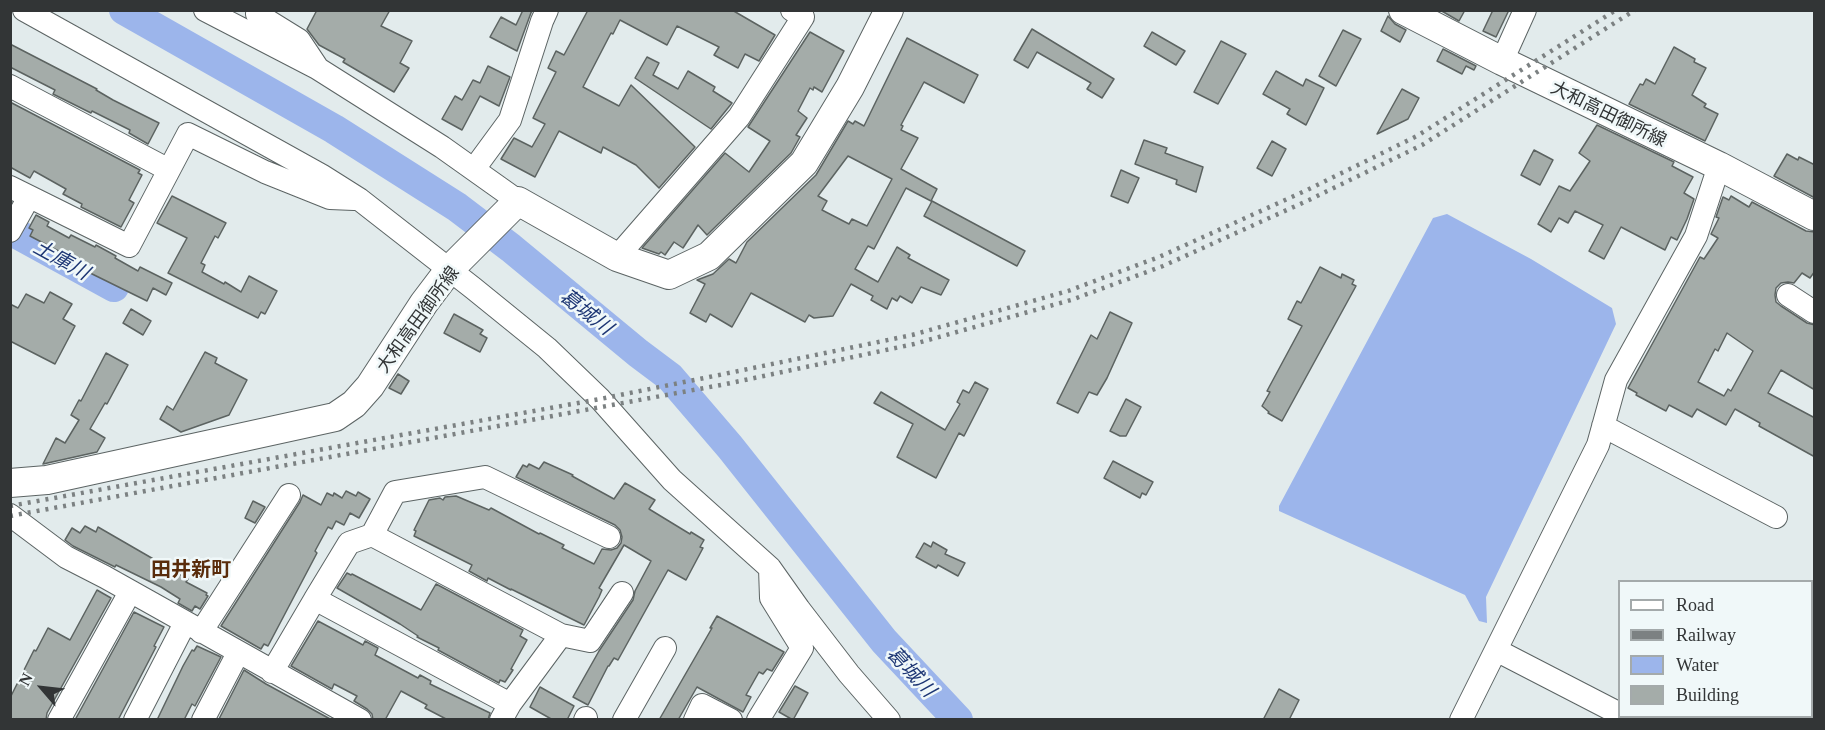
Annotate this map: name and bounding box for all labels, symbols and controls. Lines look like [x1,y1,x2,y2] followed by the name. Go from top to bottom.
[1548,76,1670,150] street label: 大和高田御所線
[30,234,94,284] water label: 土庫川
[371,262,463,376] street label: 大和高田御所線
[556,283,618,339] water label: 葛城川
[151,556,231,580] district label: 田井新町
[1618,580,1813,718] legend
[1676,595,1714,615] text: Road
[1676,625,1736,645] text: Railway
[883,641,941,701] water label: 葛城川
[1676,655,1719,675] text: Water
[12,658,72,718] north arrow
[15,670,36,688] text: N
[1676,685,1739,705] text: Building

